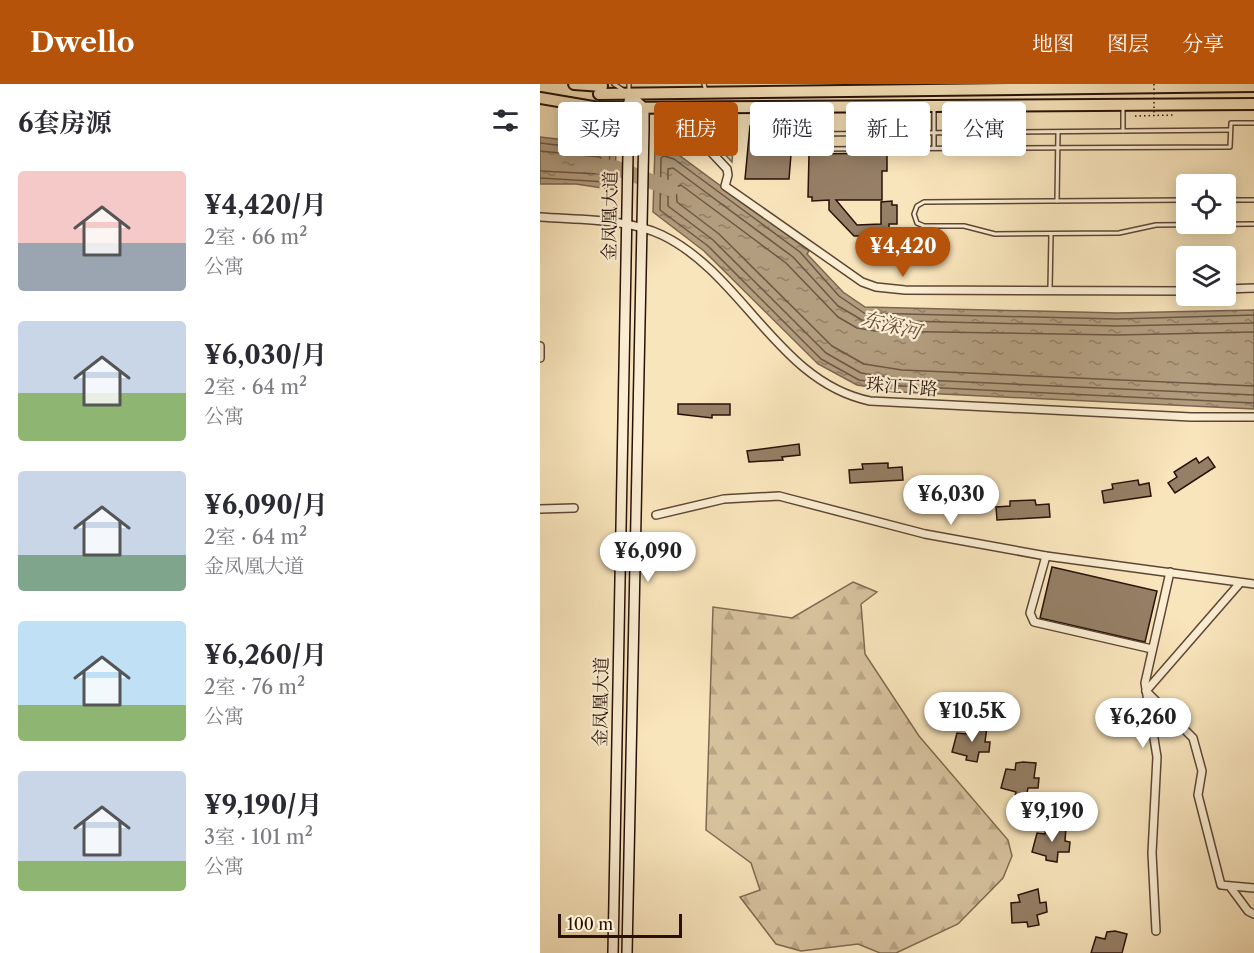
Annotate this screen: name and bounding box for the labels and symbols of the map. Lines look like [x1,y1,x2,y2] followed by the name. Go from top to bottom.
[598,171,622,261] street label: 金凤凰大道
[854,227,952,278] pin: ¥4,420
[859,306,926,345] water label: 东深河
[865,374,939,400] street label: 珠江下路
[902,475,1000,526] pin: ¥6,030
[599,532,697,583] pin: ¥6,090
[589,657,613,747] street label: 金凤凰大道
[923,692,1021,743] pin: ¥10.5K
[1094,698,1192,749] pin: ¥6,260
[1003,792,1101,843] pin: ¥9,190
[558,911,682,938] scale bar

